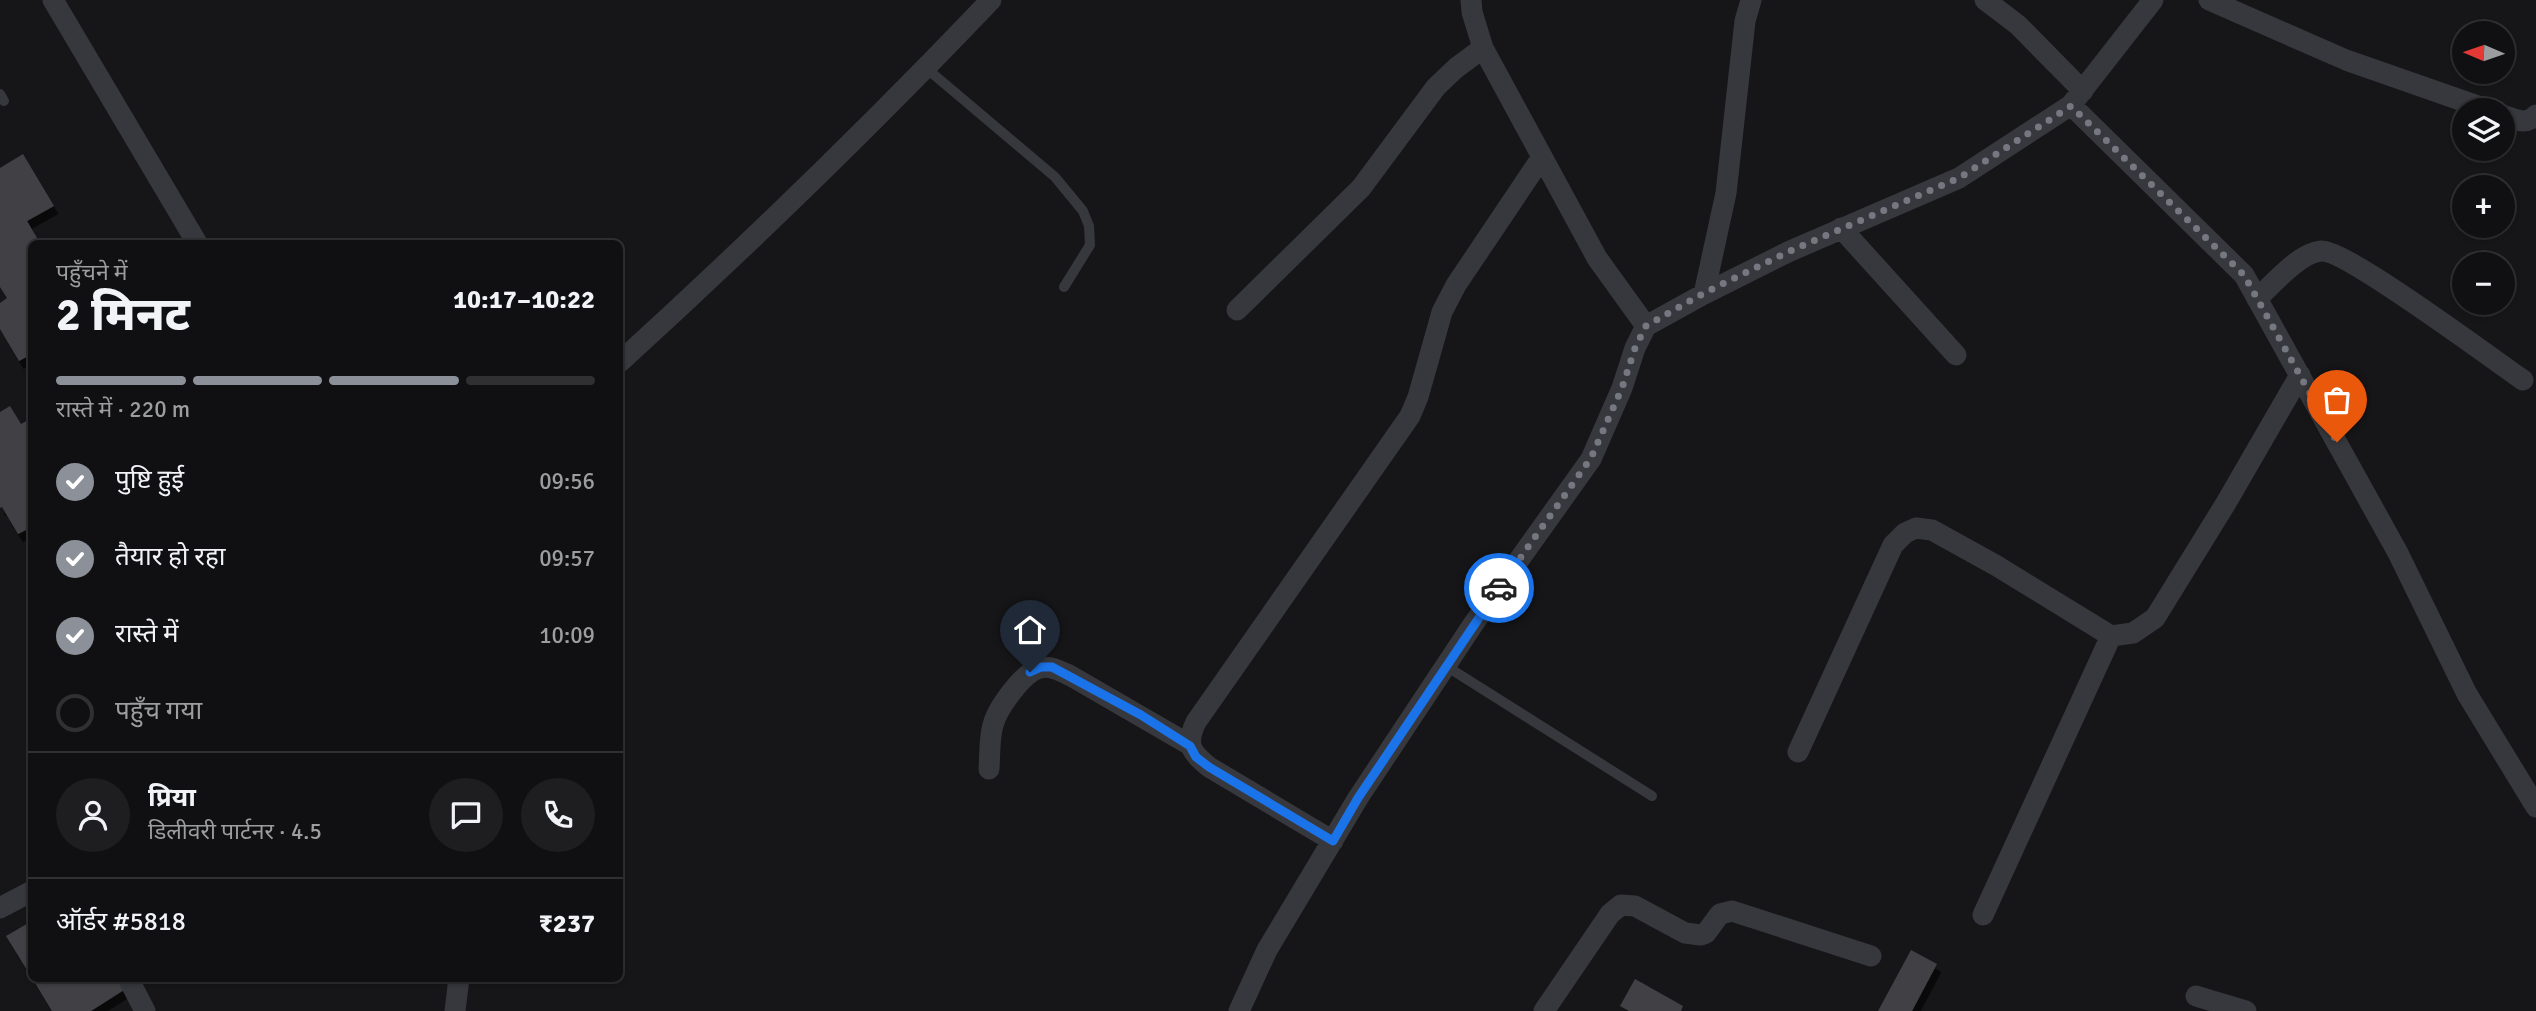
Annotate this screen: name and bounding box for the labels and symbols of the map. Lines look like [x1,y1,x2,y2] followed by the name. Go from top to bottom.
[2452,21,2515,84] north arrow
[2307,370,2367,442] pin
[1464,553,1534,623] courier
[1000,600,1060,672] pin

